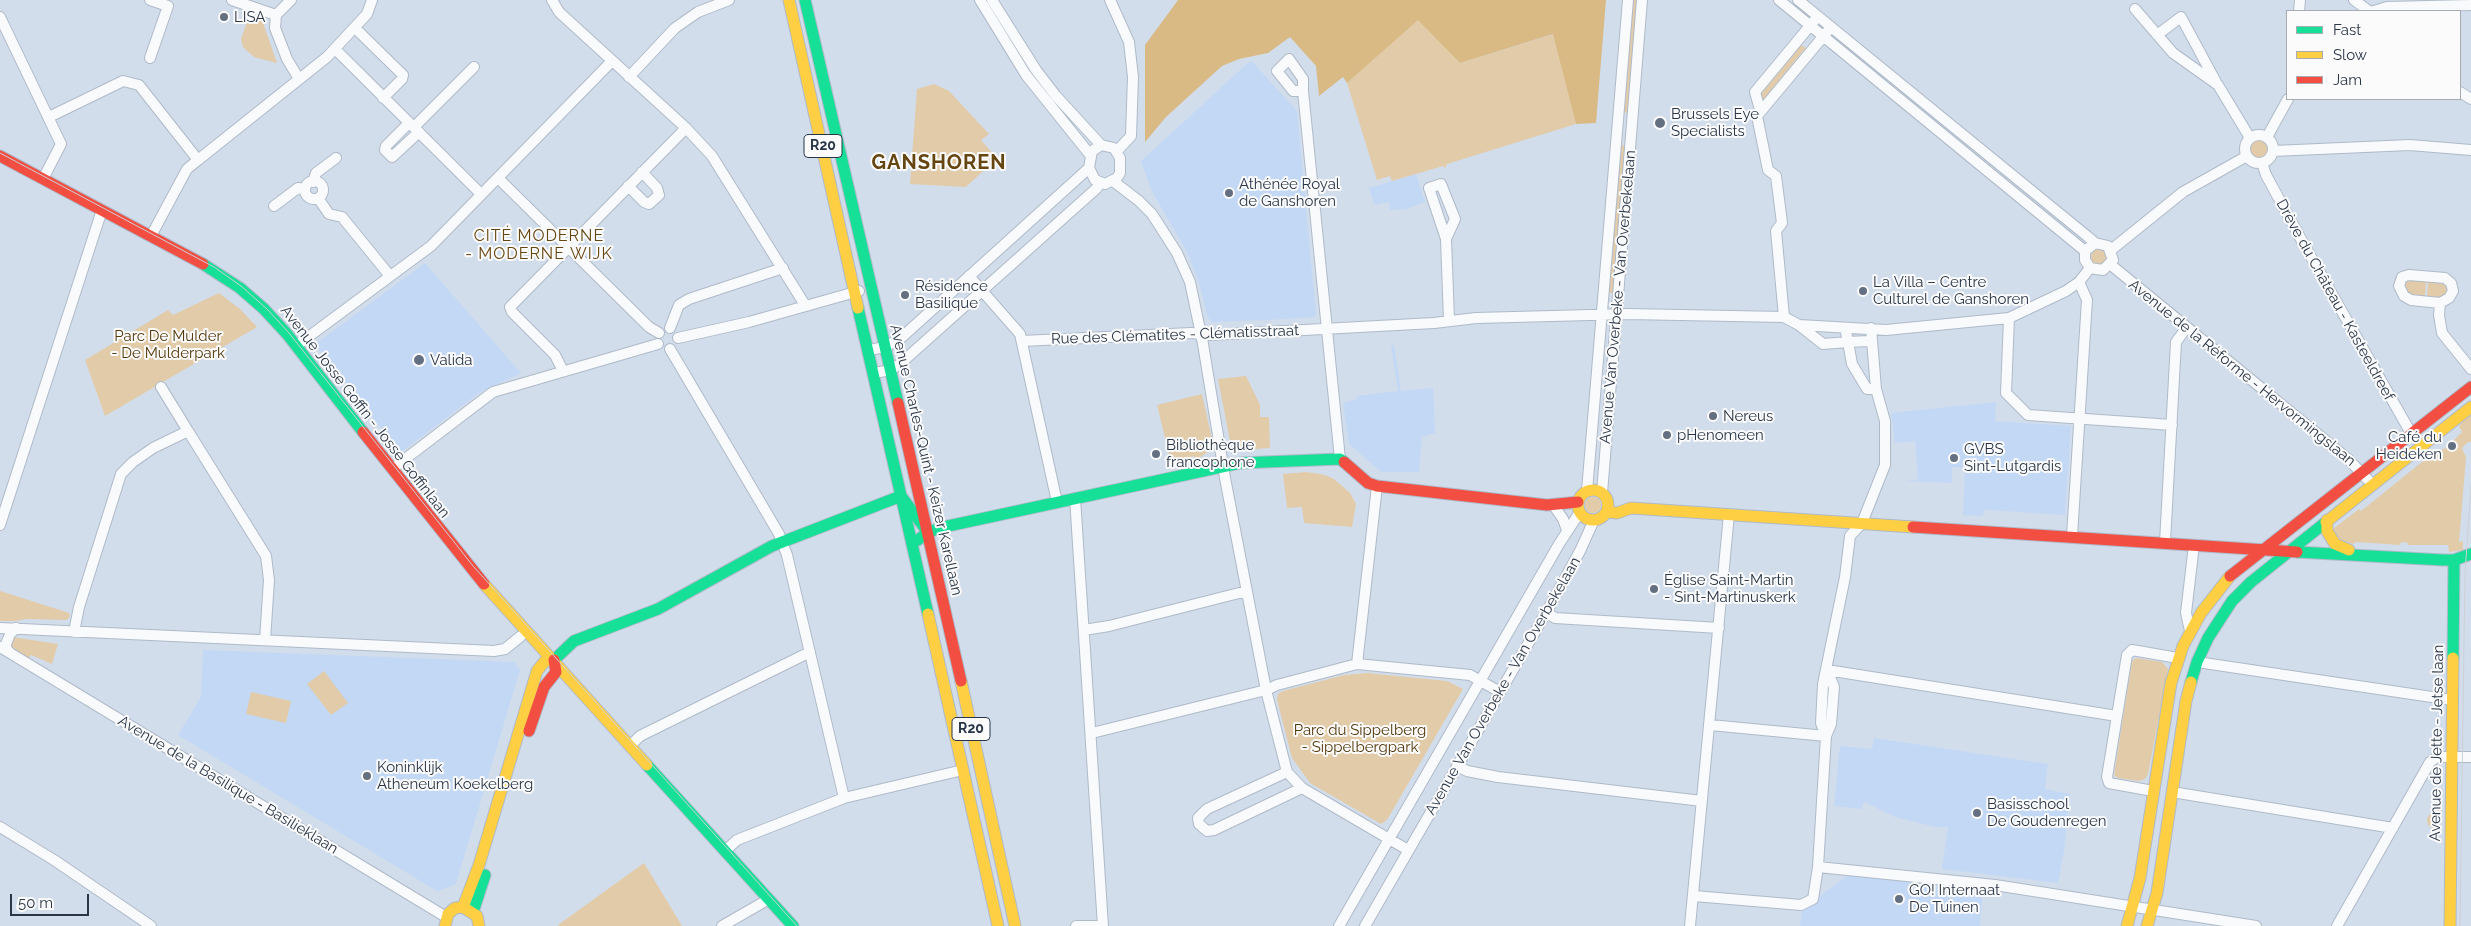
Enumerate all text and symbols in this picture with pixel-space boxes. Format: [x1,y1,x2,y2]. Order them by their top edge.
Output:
place label: LISA [234,8,266,26]
legend [2286,10,2461,100]
marker: LISA [218,11,230,23]
text: Fast [2333,21,2361,39]
text: Slow [2333,46,2367,64]
text: Jam [2333,71,2362,89]
place label: Brussels Eye Specialists [1671,105,1759,140]
marker: Brussels Eye Specialists [1653,116,1667,130]
road number: R20 [804,134,842,158]
street label: Avenue Van Overbeke - Van Overbekelaan [1596,149,1640,445]
district label: GANSHOREN [870,151,1008,175]
place label: Athénée Royal de Ganshoren [1239,175,1340,210]
marker: Athénée Royal de Ganshoren [1223,187,1235,199]
street label: Drève du Château - Kasteeldreef [2272,196,2398,404]
district label: CITÉ MODERNE - MODERNE WIJK [464,226,614,264]
place label: La Villa – Centre Culturel de Ganshoren [1873,273,2029,308]
street label: Avenue de la Réforme - Hervormingslaan [2125,276,2359,470]
place label: Résidence Basilique [915,277,988,312]
marker: La Villa – Centre Culturel de Ganshoren [1857,285,1869,297]
marker: Résidence Basilique [899,289,911,301]
street label: Avenue Josse Goffin - Josse Goffinlaan [277,302,453,522]
street label: Rue des Clématites - Clématisstraat [1051,322,1299,348]
street label: Avenue Charles-Quint - Keizer Karellaan [886,323,966,597]
park label: Parc De Mulder - De Mulderpark [111,327,225,362]
place label: Valida [430,351,472,369]
marker: Valida [412,353,426,367]
place label: Nereus [1723,407,1773,425]
marker: Nereus [1707,410,1719,422]
place label: pHenomeen [1677,426,1764,444]
place label: Café du Heideken [2376,428,2442,463]
marker: pHenomeen [1661,429,1673,441]
place label: Bibliothèque francophone [1166,436,1255,471]
place label: GVBS Sint-Lutgardis [1964,440,2061,475]
marker: Café du Heideken [2446,440,2458,452]
marker: Bibliothèque francophone [1150,448,1162,460]
marker: GVBS Sint-Lutgardis [1948,452,1960,464]
street label: Avenue Van Overbeke - Van Overbekelaan [1421,554,1585,818]
place label: Église Saint-Martin - Sint-Martinuskerk [1664,571,1796,606]
marker: Église Saint-Martin - Sint-Martinuskerk [1648,583,1660,595]
street label: Avenue de Jette - Jetse laan [2426,644,2448,842]
street label: Avenue de la Basilique - Basilieklaan [115,712,341,858]
road number: R20 [952,718,990,741]
park label: Parc du Sippelberg - Sippelbergpark [1294,721,1426,756]
place label: Koninklijk Atheneum Koekelberg [377,758,533,793]
marker: Koninklijk Atheneum Koekelberg [361,770,373,782]
place label: Basisschool De Goudenregen [1987,795,2106,830]
marker: Basisschool De Goudenregen [1971,807,1983,819]
place label: GO! Internaat De Tuinen [1909,881,2000,916]
scale bar [12,884,91,916]
marker: GO! Internaat De Tuinen [1893,893,1905,905]
text: 50 m [18,894,53,912]

